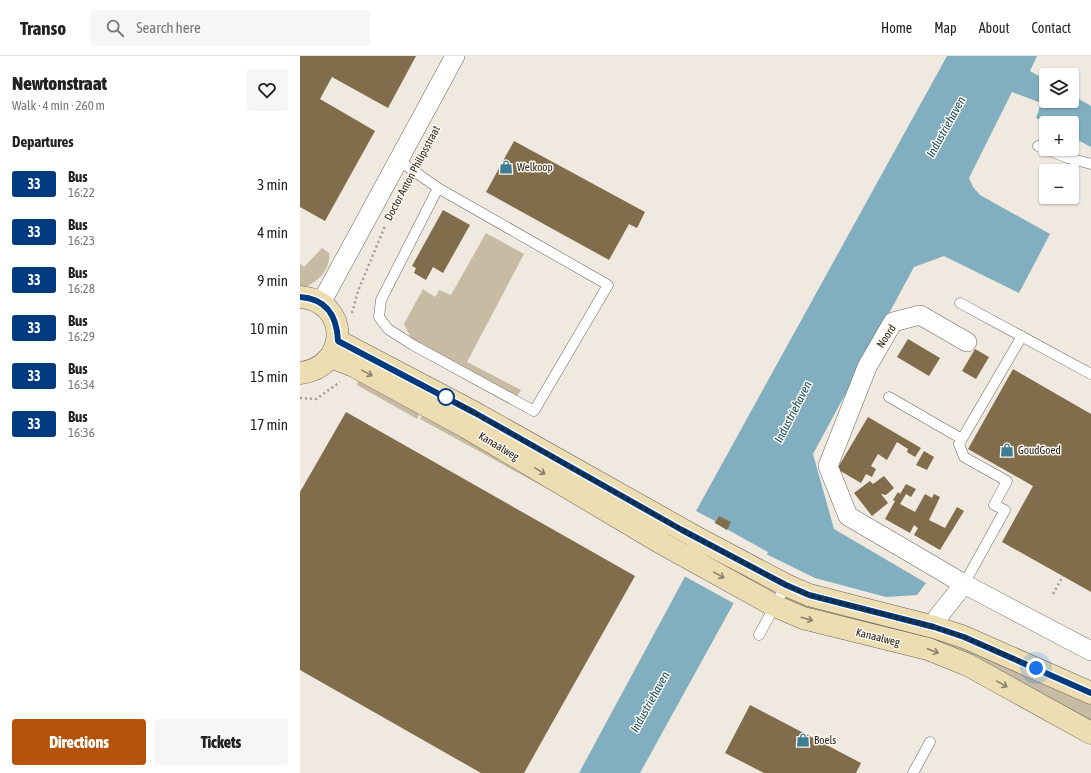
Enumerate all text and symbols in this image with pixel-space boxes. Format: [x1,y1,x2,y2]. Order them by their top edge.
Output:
search box [90,10,370,46]
text: Transo [20,17,66,39]
icon: search [104,17,126,39]
text: Search here [136,19,201,36]
text: Home [881,20,912,36]
text: Map [934,20,957,36]
text: About [979,20,1010,36]
text: Contact [1032,20,1071,36]
map controls [1039,68,1079,204]
button: layers [1039,68,1079,108]
button: heart [246,69,288,111]
text: Newtonstraat [12,72,107,94]
water label: Industriehaven [924,94,969,160]
text: Walk · 4 min · 260 m [12,98,105,113]
button: + [1039,116,1079,156]
street label: Doctor Anton Philipsstraat [382,124,442,222]
text: Departures [12,133,74,150]
shop icon: Welkoop [498,159,514,175]
place label: Welkoop [517,161,553,173]
button: − [1039,164,1079,204]
text: Bus [68,168,88,185]
text: 33 [27,176,41,192]
text: 3 min [257,176,288,193]
text: 16:22 [68,185,95,200]
text: Bus [68,216,88,233]
text: 33 [27,224,41,240]
text: 4 min [257,224,288,241]
text: 16:23 [68,233,95,248]
text: Bus [68,264,88,281]
text: 33 [27,272,41,288]
text: 9 min [257,272,288,289]
text: 16:28 [68,281,95,296]
text: Bus [68,312,88,329]
text: 33 [27,320,41,336]
text: 10 min [250,320,288,337]
street label: Noord [874,322,898,350]
text: 16:29 [68,329,95,344]
text: Bus [68,360,88,377]
text: 33 [27,368,41,384]
text: 15 min [250,368,288,385]
one-way arrow [360,369,372,377]
text: 16:34 [68,377,95,392]
water label: Industriehaven [771,379,815,445]
unlabelled marker [437,388,455,406]
text: Bus [68,408,88,425]
text: 33 [27,416,41,432]
text: 17 min [250,416,288,433]
text: 16:36 [68,425,95,440]
street label: Kanaalweg [477,429,522,463]
shop icon: GoudGoed [999,442,1015,458]
place label: GoudGoed [1018,444,1061,456]
one-way arrow [534,468,546,476]
one-way arrow [713,572,725,579]
one-way arrow [800,616,813,623]
street label: Kanaalweg [855,626,901,648]
one-way arrow [926,648,938,656]
your location [1026,658,1046,678]
water label: Industriehaven [628,669,673,735]
one-way arrow [996,681,1008,689]
button: Directions [12,719,146,765]
button: Tickets [154,719,288,765]
shop icon: Boels [795,732,811,748]
place label: Boels [814,734,836,746]

